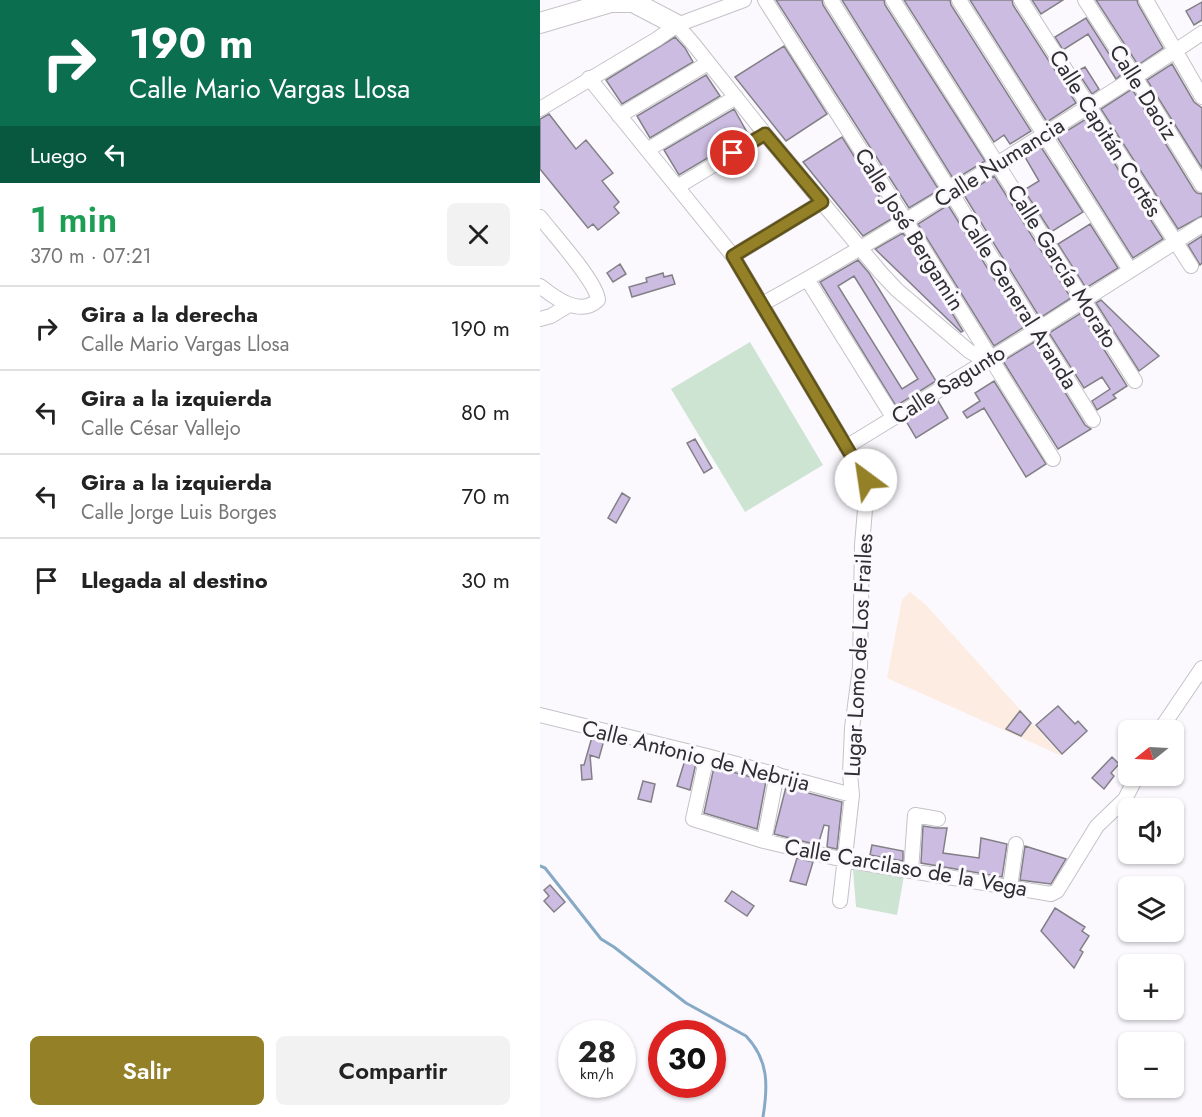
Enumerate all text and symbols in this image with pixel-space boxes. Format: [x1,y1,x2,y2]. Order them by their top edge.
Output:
text: 190 m [129,13,253,74]
icon: right [30,24,108,102]
street label: Calle Daoiz [1102,38,1186,146]
street label: Calle Capitán Cortés [1042,43,1170,223]
text: Calle Mario Vargas Llosa [129,69,410,108]
street label: Calle Numancia [928,109,1070,215]
pin [707,127,758,178]
icon: arrive [716,136,749,169]
icon: left [99,138,132,171]
text: Luego [30,139,87,171]
street label: Calle José Bergamin [847,142,973,316]
street label: Calle García Morato [1000,178,1126,354]
text: 1 min [30,193,117,245]
button: close [447,203,510,266]
street label: Calle General Aranda [952,207,1086,395]
text: 370 m · 07:21 [30,242,152,271]
text: Gira a la derecha [81,298,258,330]
icon: right [30,312,63,345]
text: 190 m [450,312,510,344]
text: Calle Mario Vargas Llosa [81,330,289,359]
street label: Calle Sagunto [885,336,1011,432]
text: Gira a la izquierda [81,382,272,414]
icon: left [30,396,63,429]
text: 80 m [461,396,510,428]
text: Calle César Vallejo [81,414,241,443]
position arrow [834,448,898,512]
text: Gira a la izquierda [81,466,272,498]
icon: left [30,480,63,513]
text: 70 m [461,480,510,512]
text: Calle Jorge Luis Borges [81,498,277,527]
street label: Lugar Lomo de Los Frailes [836,532,880,777]
icon: arrive [30,564,63,597]
text: Llegada al destino [81,564,268,596]
text: 30 m [461,564,510,596]
street label: Calle Antonio de Nebrija [579,711,813,799]
north arrow [1118,720,1184,786]
map controls [1118,720,1184,1098]
button: sound [1118,798,1184,864]
street label: Calle Carcilaso de la Vega [782,830,1030,904]
button: layers [1118,876,1184,942]
button: + [1118,954,1184,1020]
speed limit sign: 30 [648,1020,726,1098]
text: 28 [578,1030,616,1073]
button: − [1118,1032,1184,1098]
button: Salir [30,1036,264,1105]
button: Compartir [276,1036,510,1105]
text: km/h [580,1063,614,1085]

